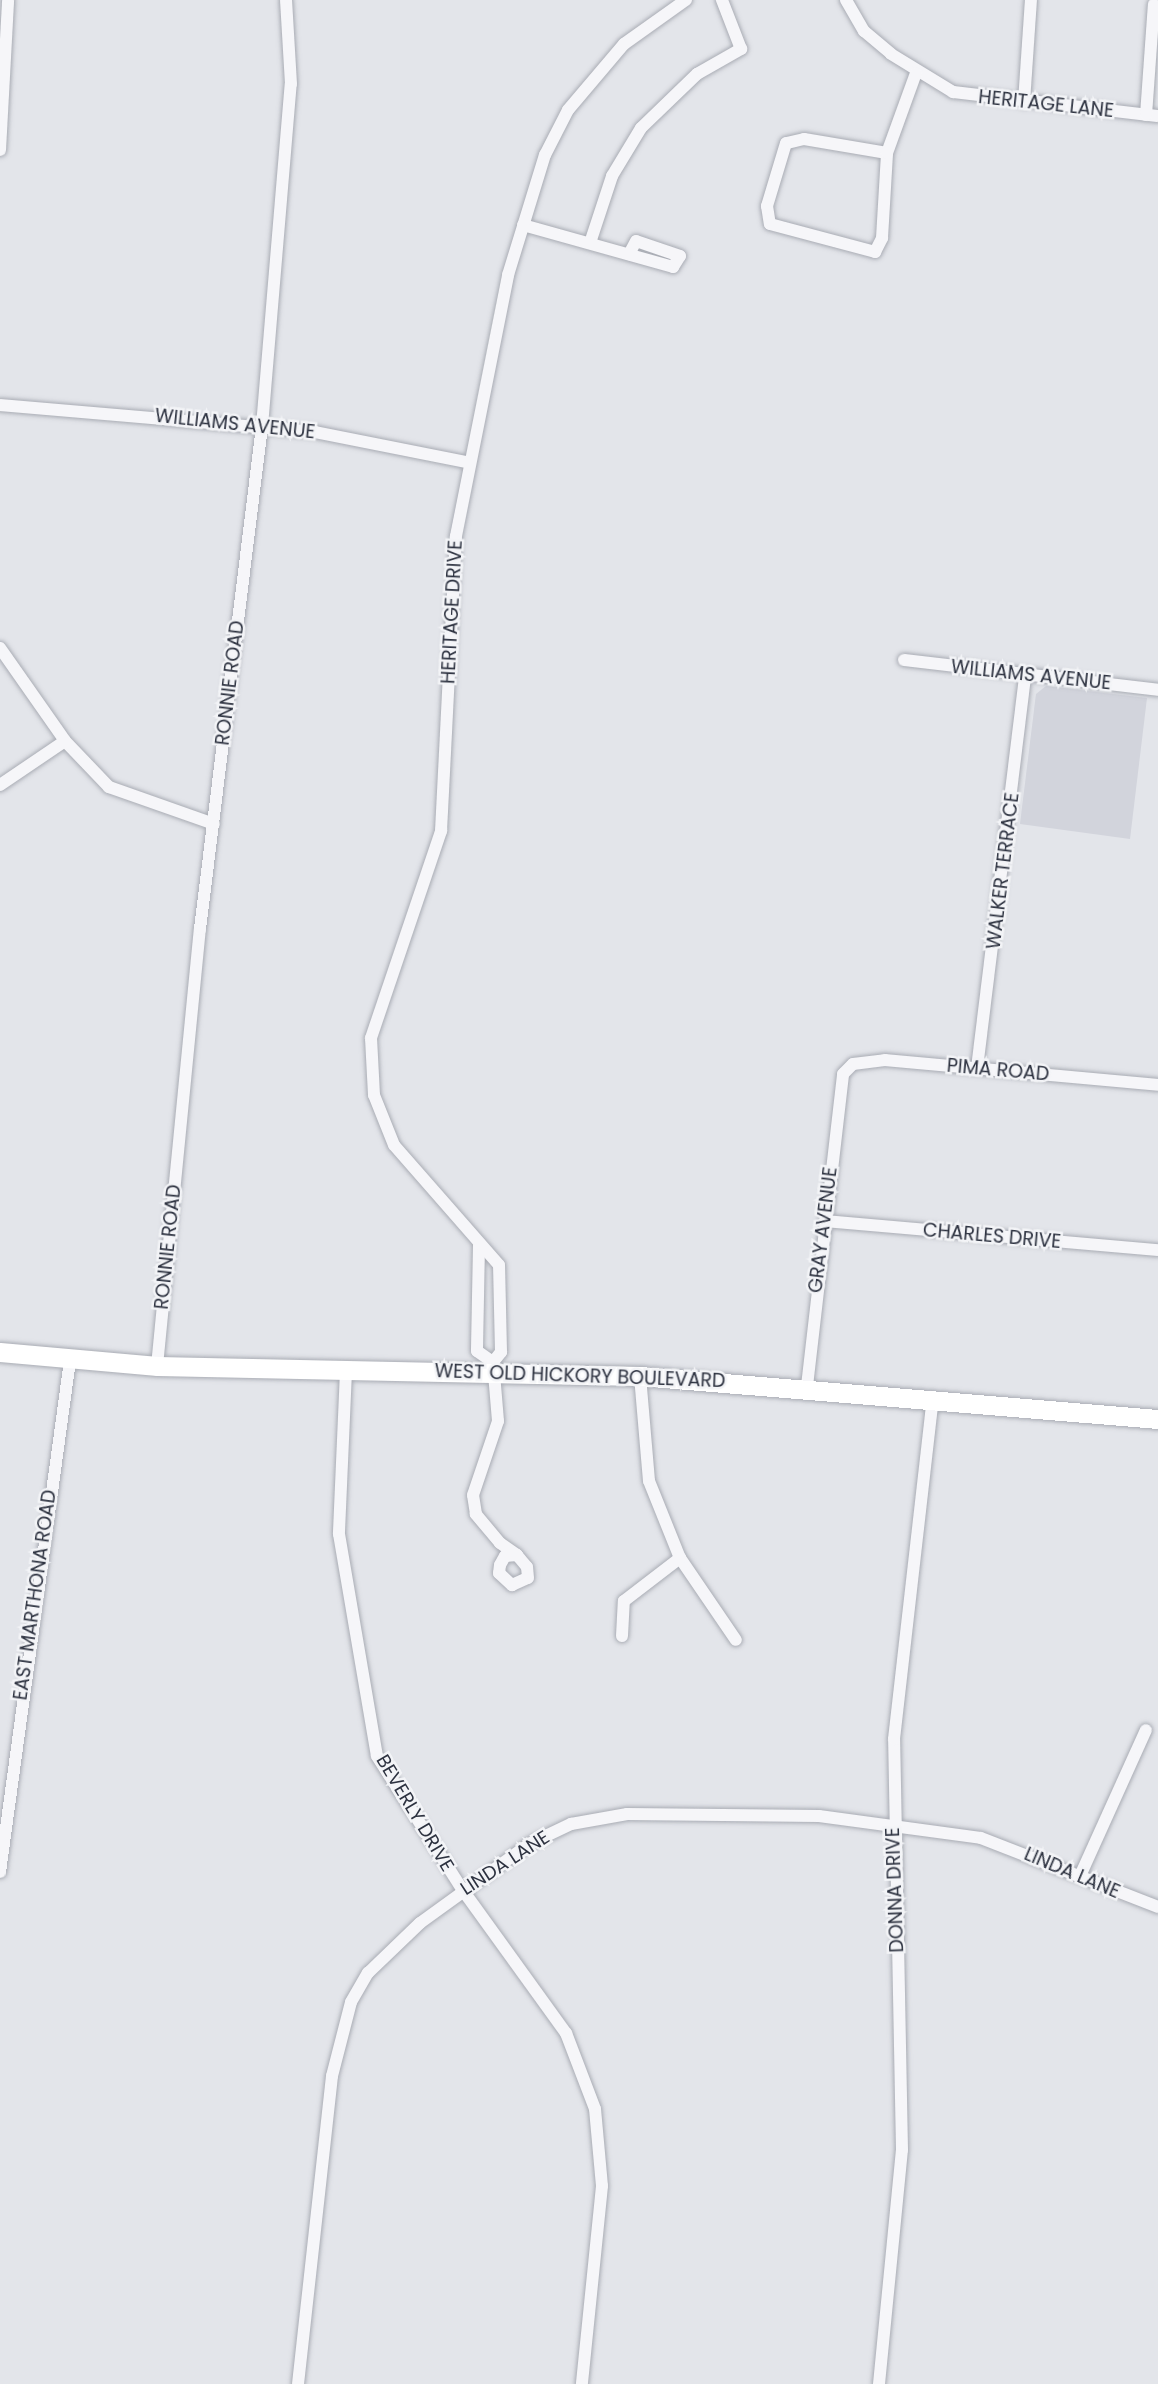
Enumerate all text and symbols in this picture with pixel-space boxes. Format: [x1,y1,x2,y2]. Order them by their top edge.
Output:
street label: HERITAGE LANE [977,86,1115,122]
street label: WILLIAMS AVENUE [154,404,316,444]
street label: HERITAGE DRIVE [437,539,467,685]
street label: RONNIE ROAD [211,619,249,747]
street label: WILLIAMS AVENUE [950,655,1112,695]
street label: WALKER TERRACE [982,791,1024,951]
street label: PIMA ROAD [946,1054,1050,1086]
street label: GRAY AVENUE [804,1166,842,1294]
street label: RONNIE ROAD [150,1183,186,1311]
street label: CHARLES DRIVE [922,1219,1062,1253]
street label: WEST OLD HICKORY BOULEVARD [434,1360,726,1392]
street label: EAST MARTHONA ROAD [9,1488,61,1702]
street label: BEVERLY DRIVE [371,1750,459,1876]
street label: LINDA LANE [456,1826,554,1900]
street label: DONNA DRIVE [881,1827,909,1953]
street label: LINDA LANE [1021,1843,1123,1903]

